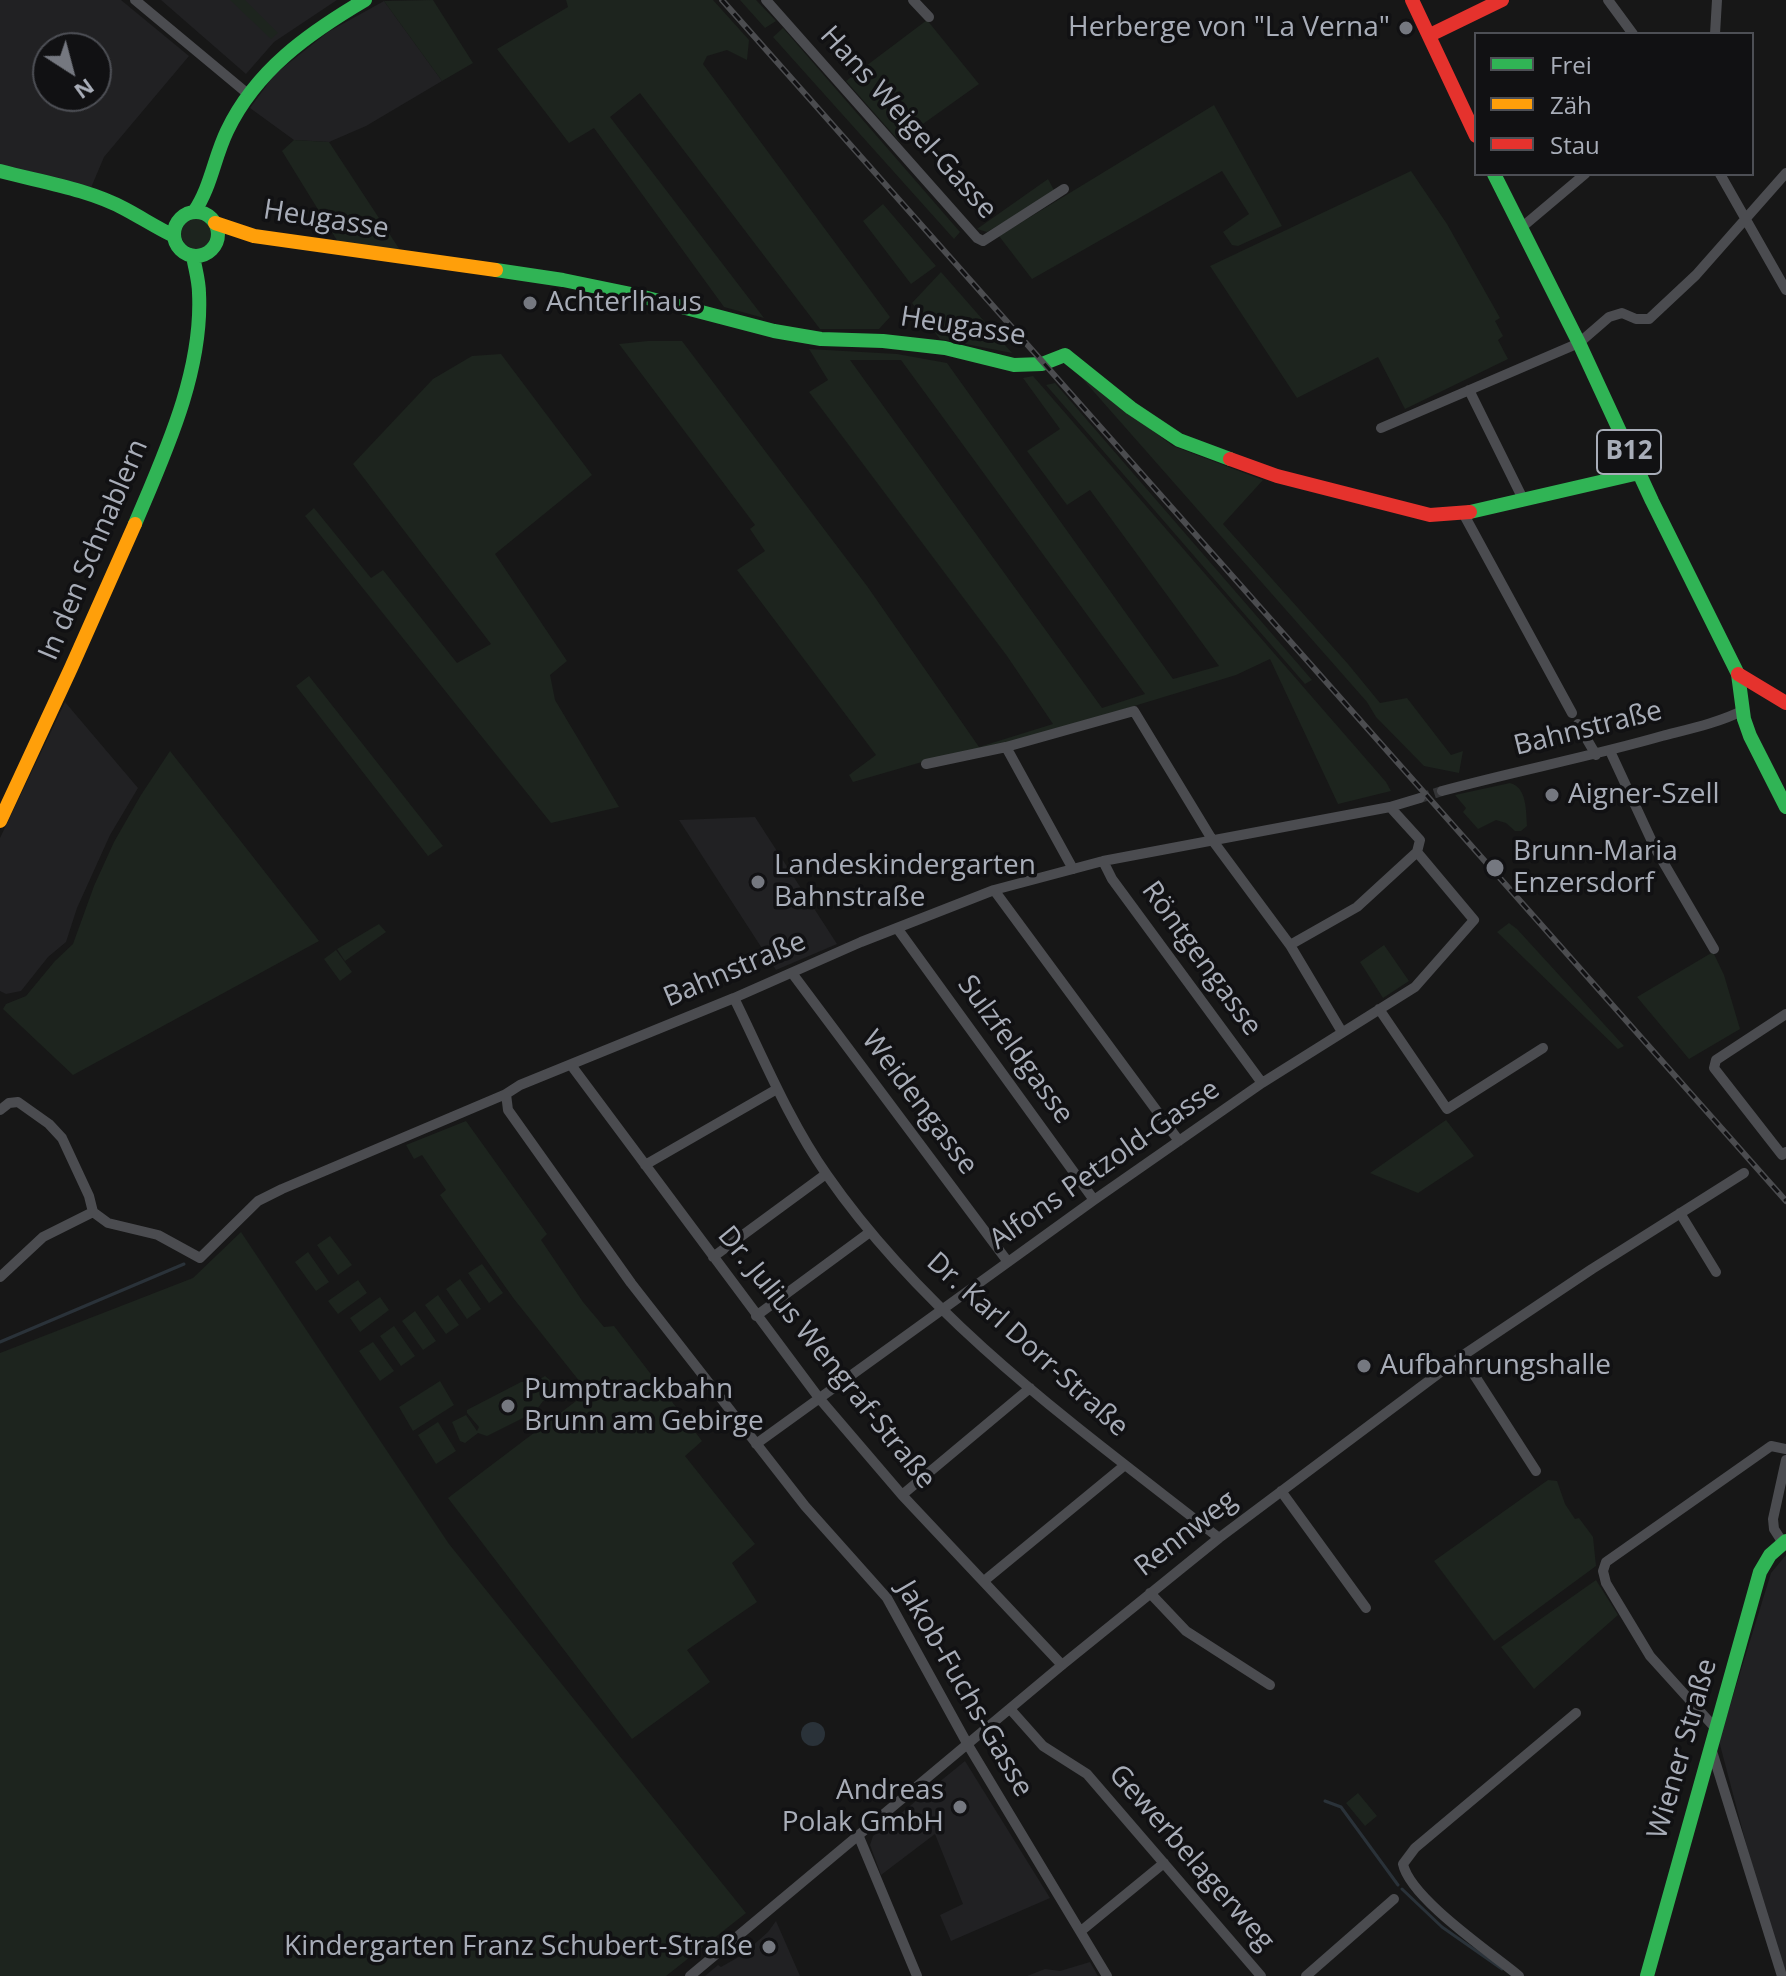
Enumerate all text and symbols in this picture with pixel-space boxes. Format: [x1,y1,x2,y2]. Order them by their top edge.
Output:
place label: Herberge von "La Verna" [1068,11,1390,45]
marker: Herberge von "La Verna" [1397,19,1415,37]
street label: Hans Weigel-Gasse [813,20,1003,226]
north arrow [32,32,112,112]
legend [1474,32,1754,176]
text: Frei [1550,48,1592,81]
text: N [69,72,101,107]
text: Zäh [1550,88,1592,121]
text: Stau [1550,128,1600,161]
street label: Heugasse [261,193,391,247]
place label: Achterlhaus [546,286,702,320]
marker: Achterlhaus [521,294,539,312]
street label: Heugasse [898,300,1028,354]
road number: B12 [1597,430,1661,474]
street label: In den Schnablern [32,434,156,666]
street label: Bahnstraße [1510,694,1666,764]
place label: Aigner-Szell [1568,778,1720,812]
marker: Aigner-Szell [1543,786,1561,804]
place label: Brunn-Maria Enzersdorf [1513,835,1678,901]
place label: Landeskindergarten Bahnstraße [774,849,1036,915]
marker: Brunn-Maria Enzersdorf [1484,857,1506,879]
marker: Landeskindergarten Bahnstraße [749,873,767,891]
street label: Röntgengasse [1134,875,1268,1043]
street label: Bahnstraße [659,925,811,1015]
street label: Sulzfeldgasse [950,969,1080,1131]
street label: Weidengasse [854,1024,984,1182]
street label: Alfons Petzold-Gasse [984,1073,1226,1257]
street label: Dr. Julius Wengraf-Straße [710,1220,942,1496]
street label: Dr. Karl Dorr-Straße [919,1246,1135,1444]
place label: Aufbahrungshalle [1380,1349,1611,1383]
marker: Aufbahrungshalle [1355,1357,1373,1375]
place label: Pumptrackbahn Brunn am Gebirge [524,1373,764,1439]
marker: Pumptrackbahn Brunn am Gebirge [499,1397,517,1415]
street label: Rennweg [1128,1484,1244,1584]
street label: Jakob-Fuchs-Gasse [889,1575,1039,1803]
street label: Wiener Straße [1641,1655,1725,1843]
street label: Gewerbelagerweg [1101,1758,1281,1958]
place label: Andreas Polak GmbH [782,1774,944,1840]
marker: Andreas Polak GmbH [951,1798,969,1816]
place label: Kindergarten Franz Schubert-Straße [284,1930,753,1964]
marker: Kindergarten Franz Schubert-Straße [760,1938,778,1956]

